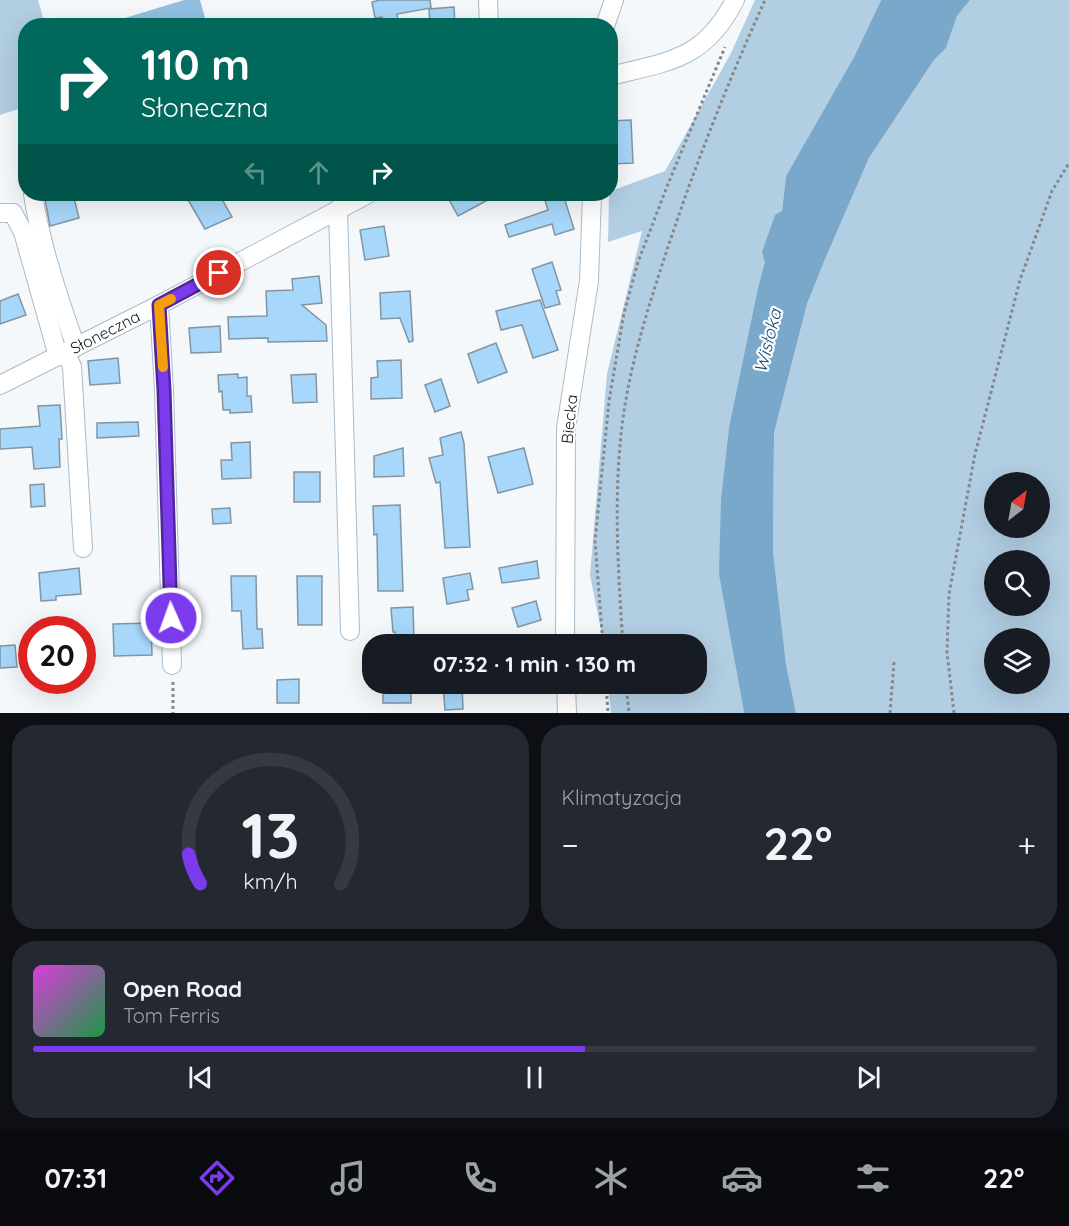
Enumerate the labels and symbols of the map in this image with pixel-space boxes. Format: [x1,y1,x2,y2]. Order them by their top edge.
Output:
pin [193,247,244,298]
water label: Wisłoka [748,305,787,375]
street label: Słoneczna [67,306,143,358]
street label: Biecka [556,393,582,445]
north arrow [984,472,1050,538]
position arrow [139,586,203,650]
speed limit sign: 20 [18,616,96,694]

